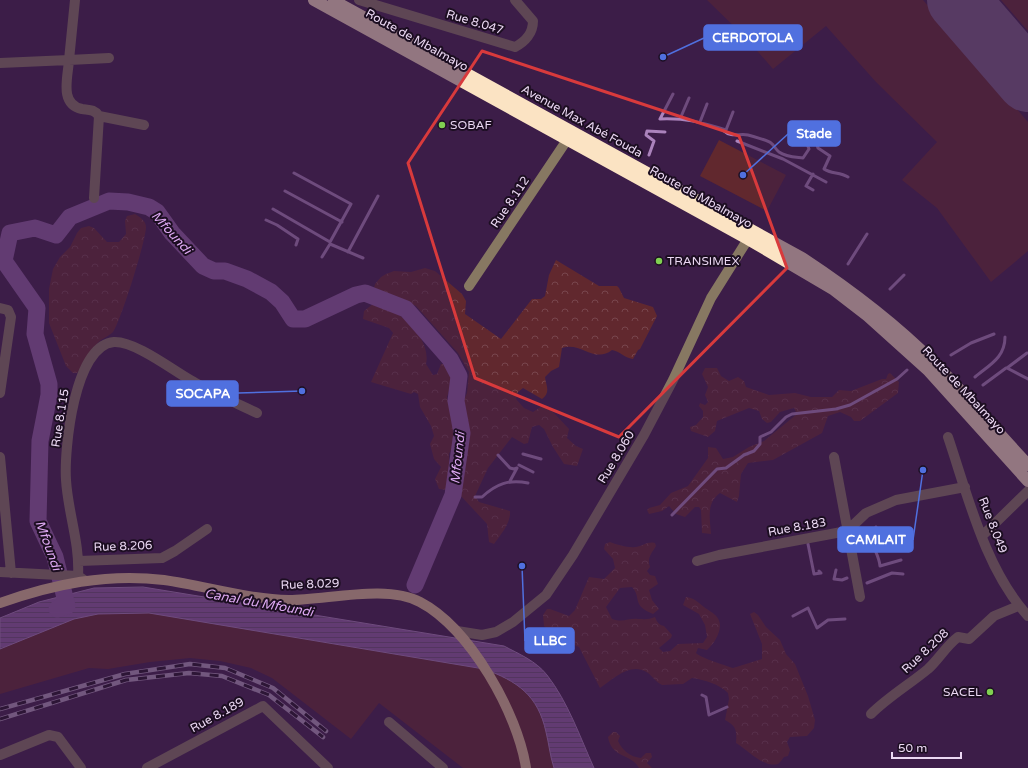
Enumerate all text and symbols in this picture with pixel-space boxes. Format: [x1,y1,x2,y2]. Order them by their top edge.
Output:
street label: Route de Mbalmayo [363,6,471,74]
street label: Rue 8.047 [445,7,505,37]
callout: CERDOTOLA [704,25,802,50]
text: CERDOTOLA [712,30,794,46]
street label: Avenue Max Abé Fouda [519,82,645,160]
place label: SOBAF [450,118,492,132]
marker: SOBAF [437,120,447,130]
callout: Stade [788,121,840,146]
text: Stade [796,126,832,142]
street label: Route de Mbalmayo [647,163,755,231]
street label: Rue 8.112 [488,174,532,230]
water label: Mfoundi [148,208,196,259]
place label: TRANSIMEX [667,254,740,268]
marker: TRANSIMEX [654,256,664,266]
street label: Route de Mbalmayo [920,343,1008,437]
callout: SOCAPA [167,381,238,406]
text: SOCAPA [175,386,231,402]
street label: Rue 8.115 [48,388,72,448]
street label: Rue 8.060 [595,428,637,486]
water label: Mfoundi [447,429,469,485]
street label: Rue 8.049 [976,495,1010,555]
street label: Rue 8.183 [767,515,827,539]
water label: Mfoundi [32,518,65,574]
callout: CAMLAIT [838,527,913,552]
text: CAMLAIT [846,532,907,548]
street label: Rue 8.206 [93,538,153,554]
street label: Rue 8.029 [280,576,340,592]
water label: Canal du Mfoundi [203,586,316,621]
street label: Rue 8.208 [899,626,951,676]
callout: LLBC [525,628,574,653]
text: LLBC [533,633,567,649]
place label: SACEL [943,685,982,699]
marker: SACEL [985,687,995,697]
street label: Rue 8.189 [188,695,246,735]
scale bar [892,734,961,760]
text: 50 m [898,741,927,755]

